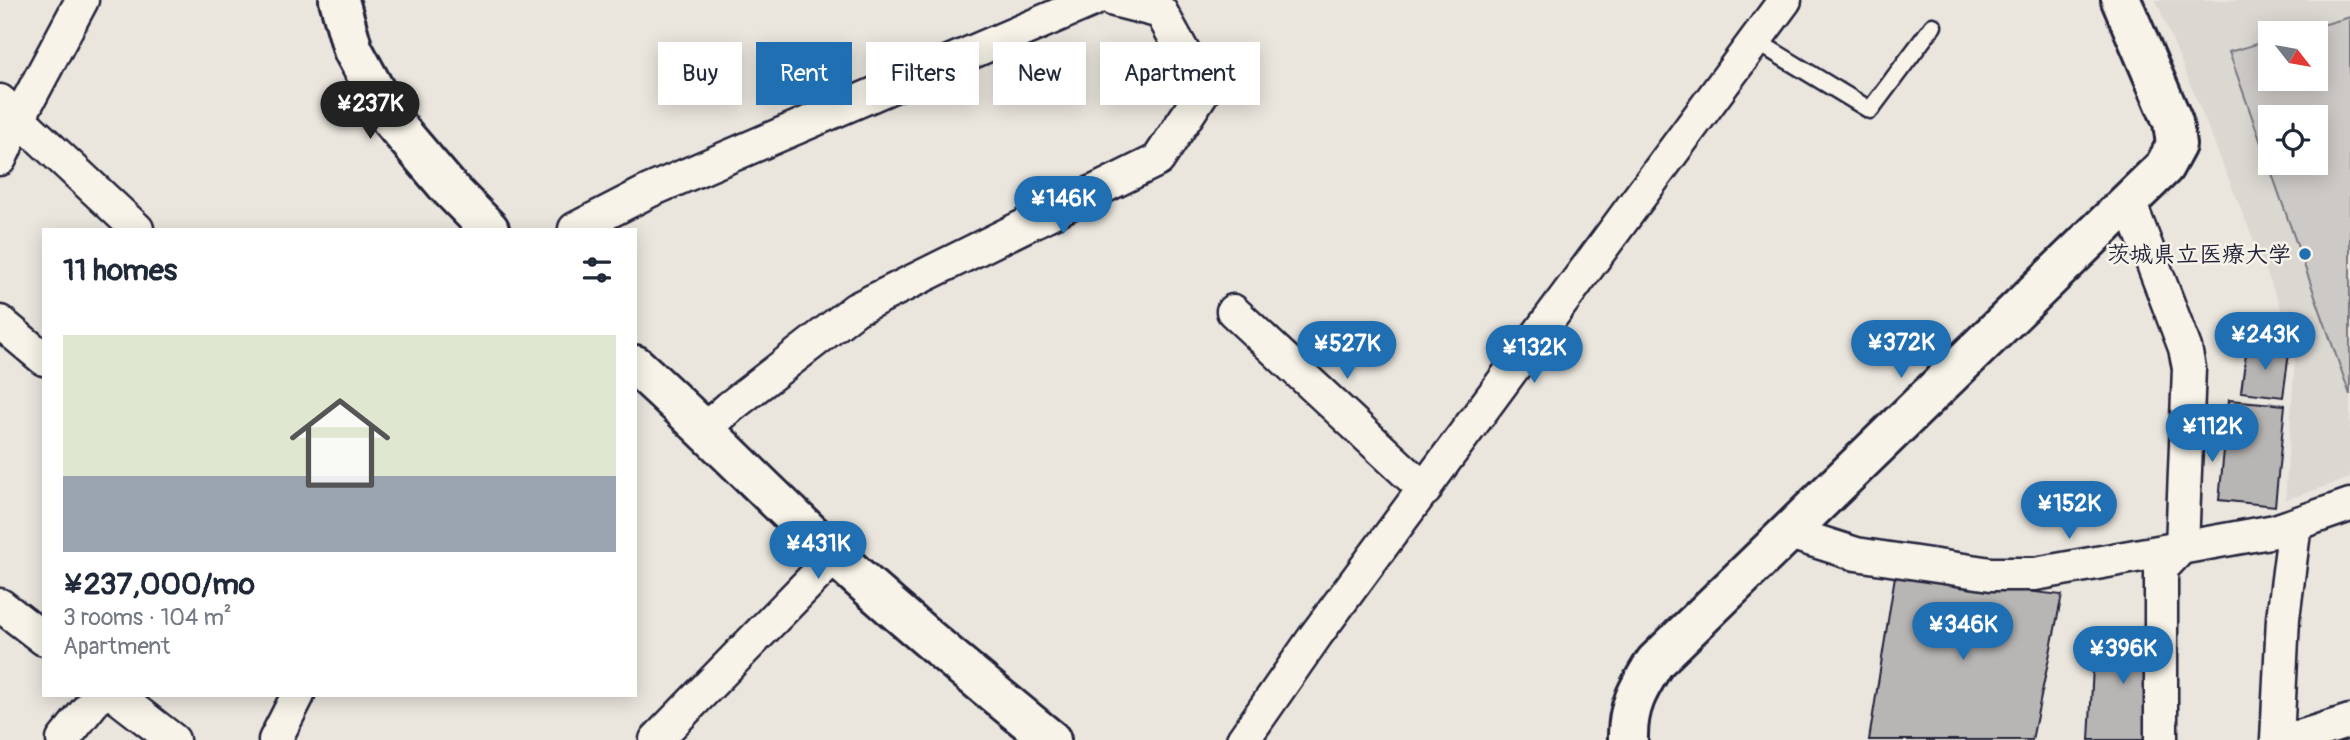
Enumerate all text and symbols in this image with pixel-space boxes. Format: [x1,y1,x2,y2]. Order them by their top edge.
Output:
north arrow [2258,21,2328,91]
map controls [2258,21,2328,175]
chip: Buy [658,42,742,105]
chip: Rent [756,42,852,105]
chip: Filters [866,42,979,105]
chip: New [993,42,1086,105]
chip: Apartment [1100,42,1260,105]
pin: ¥237K [321,82,419,141]
text: ¥237K [337,89,404,118]
button: locate [2258,105,2328,175]
pin: ¥146K [1014,176,1112,236]
text: ¥146K [1030,184,1096,213]
place label: 茨城県立医療大学 [2107,240,2291,269]
marker: 茨城県立医療大学 [2297,246,2313,262]
icon: filters [578,251,616,289]
text: 11 homes [63,252,177,289]
pin: ¥243K [2216,312,2314,372]
pin: ¥372K [1852,320,1950,380]
text: ¥243K [2231,320,2299,349]
pin: ¥527K [1298,322,1396,381]
pin: ¥132K [1485,326,1583,385]
text: ¥372K [1867,328,1935,357]
text: ¥527K [1313,329,1381,358]
text: ¥132K [1502,333,1566,362]
icon: home [277,380,403,506]
pin: ¥112K [2163,405,2261,464]
text: ¥112K [2182,412,2242,441]
pin: ¥152K [2020,482,2118,541]
text: ¥152K [2037,489,2101,518]
pin: ¥431K [769,522,867,581]
text: ¥431K [786,529,851,558]
text: ¥237,000/mo [63,566,255,603]
pin: ¥346K [1914,602,2012,662]
text: 3 rooms · 104 m² [63,603,232,632]
text: ¥346K [1928,610,1998,639]
pin: ¥396K [2074,626,2172,686]
text: Apartment [63,632,170,661]
text: ¥396K [2089,634,2157,663]

